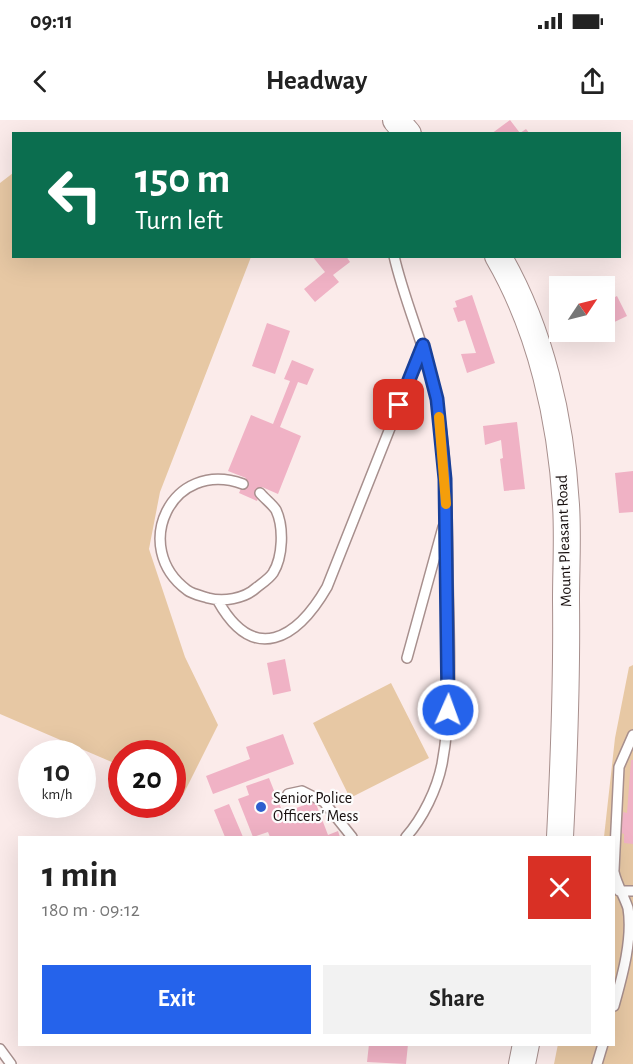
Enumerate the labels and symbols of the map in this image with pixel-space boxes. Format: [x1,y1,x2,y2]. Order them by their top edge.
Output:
north arrow [549,276,615,342]
pin [373,379,424,430]
street label: Mount Pleasant Road [554,475,574,607]
position arrow [416,678,480,742]
speed limit sign: 20 [108,740,186,818]
place label: Senior Police Officers' Mess [273,790,358,824]
marker: Senior Police Officers' Mess [254,800,268,814]

